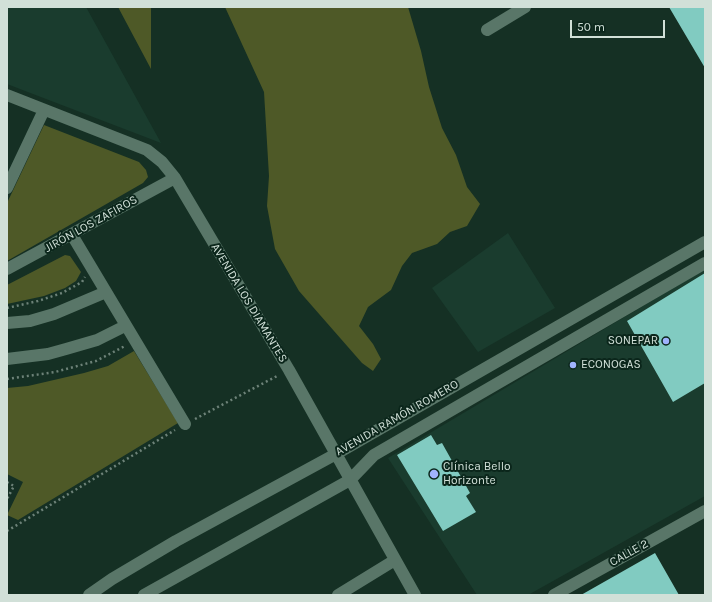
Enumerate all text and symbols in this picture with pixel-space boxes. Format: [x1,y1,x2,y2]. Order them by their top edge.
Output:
scale bar [572,12,667,38]
text: 50 m [577,20,605,34]
street label: JIRÓN LOS ZAFIROS [42,193,140,255]
street label: AVENIDA LOS DIAMANTES [208,241,290,365]
place label: SONEPAR [608,334,658,348]
marker: SONEPAR [661,336,671,346]
place label: ECONOGAS [581,358,641,372]
marker: ECONOGAS [568,360,578,370]
street label: AVENIDA RAMÓN ROMERO [333,377,461,459]
place label: Clínica Bello Horizonte [443,460,511,488]
marker: Clínica Bello Horizonte [428,468,440,480]
street label: CALLE 2 [607,537,651,569]

